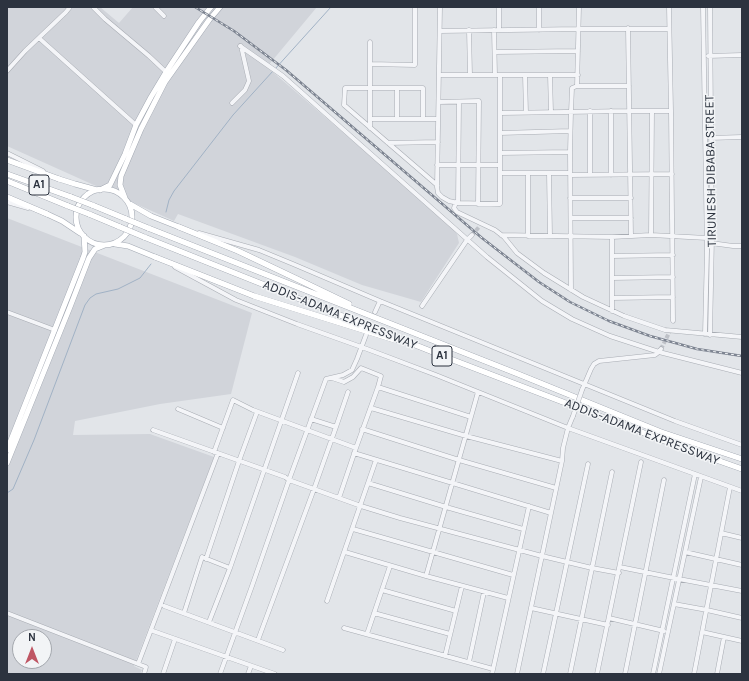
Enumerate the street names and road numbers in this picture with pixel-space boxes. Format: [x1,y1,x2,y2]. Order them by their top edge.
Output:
street label: TIRUNESH DIBABA STREET [702,95,720,247]
road number: A1 [29,175,49,195]
street label: ADDIS-ADAMA EXPRESSWAY [261,277,419,353]
road number: A1 [432,346,452,366]
street label: ADDIS-ADAMA EXPRESSWAY [562,395,722,469]

